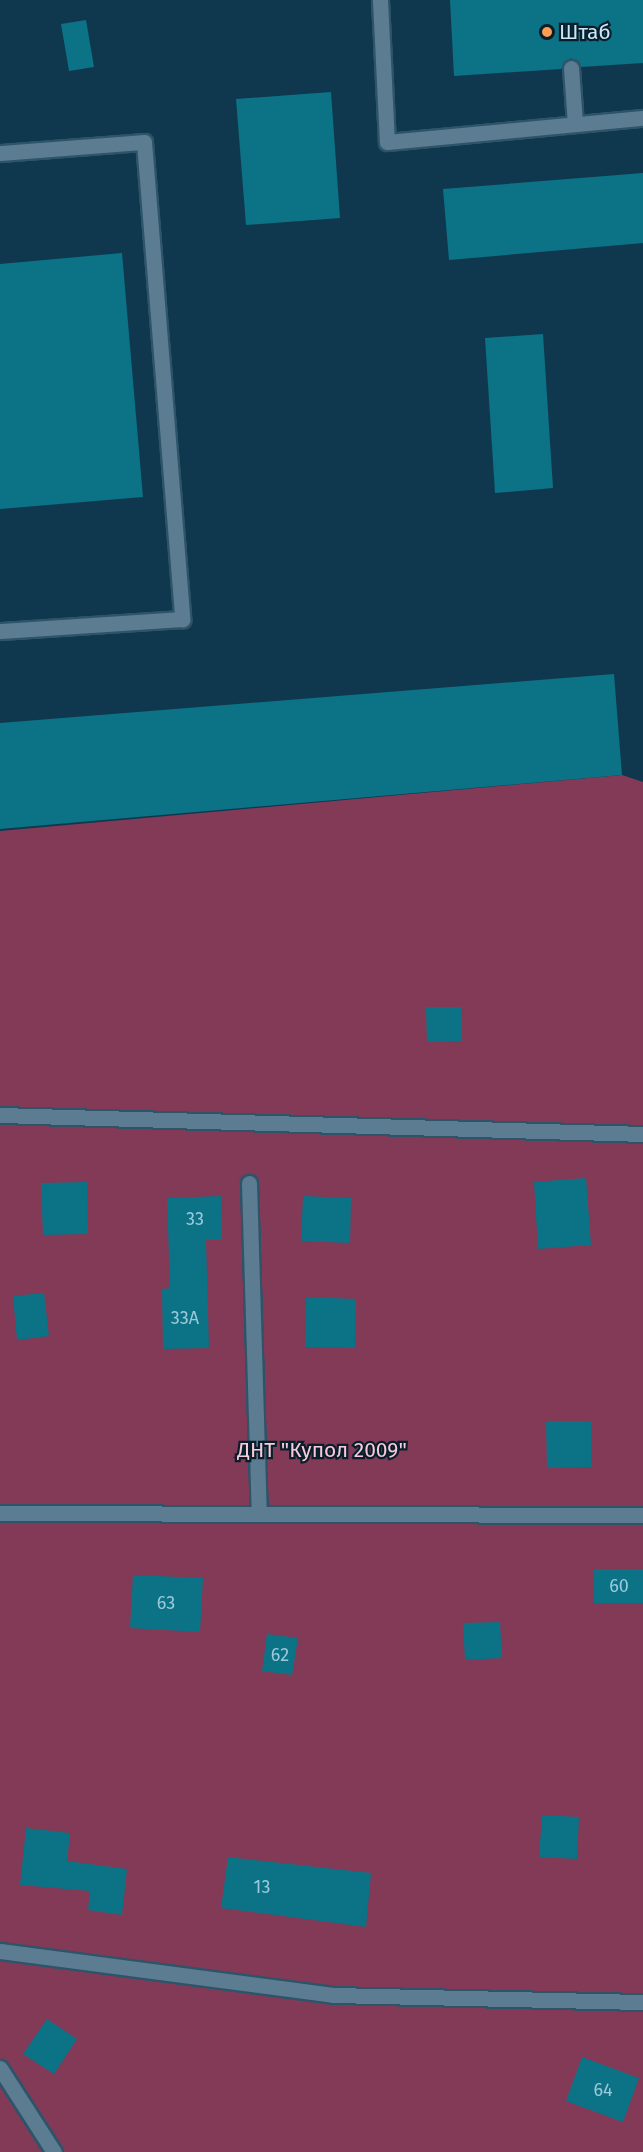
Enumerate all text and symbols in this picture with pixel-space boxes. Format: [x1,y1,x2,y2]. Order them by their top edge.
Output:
place label: Штаб [559,19,611,45]
marker: Штаб [540,25,554,39]
house number: 33 [186,1208,204,1230]
house number: 33А [171,1307,199,1329]
park label: ДНТ "Купол 2009" [237,1437,407,1463]
house number: 60 [609,1575,629,1597]
house number: 63 [157,1592,175,1614]
house number: 62 [271,1644,289,1666]
house number: 13 [254,1876,270,1898]
house number: 64 [593,2079,613,2101]

